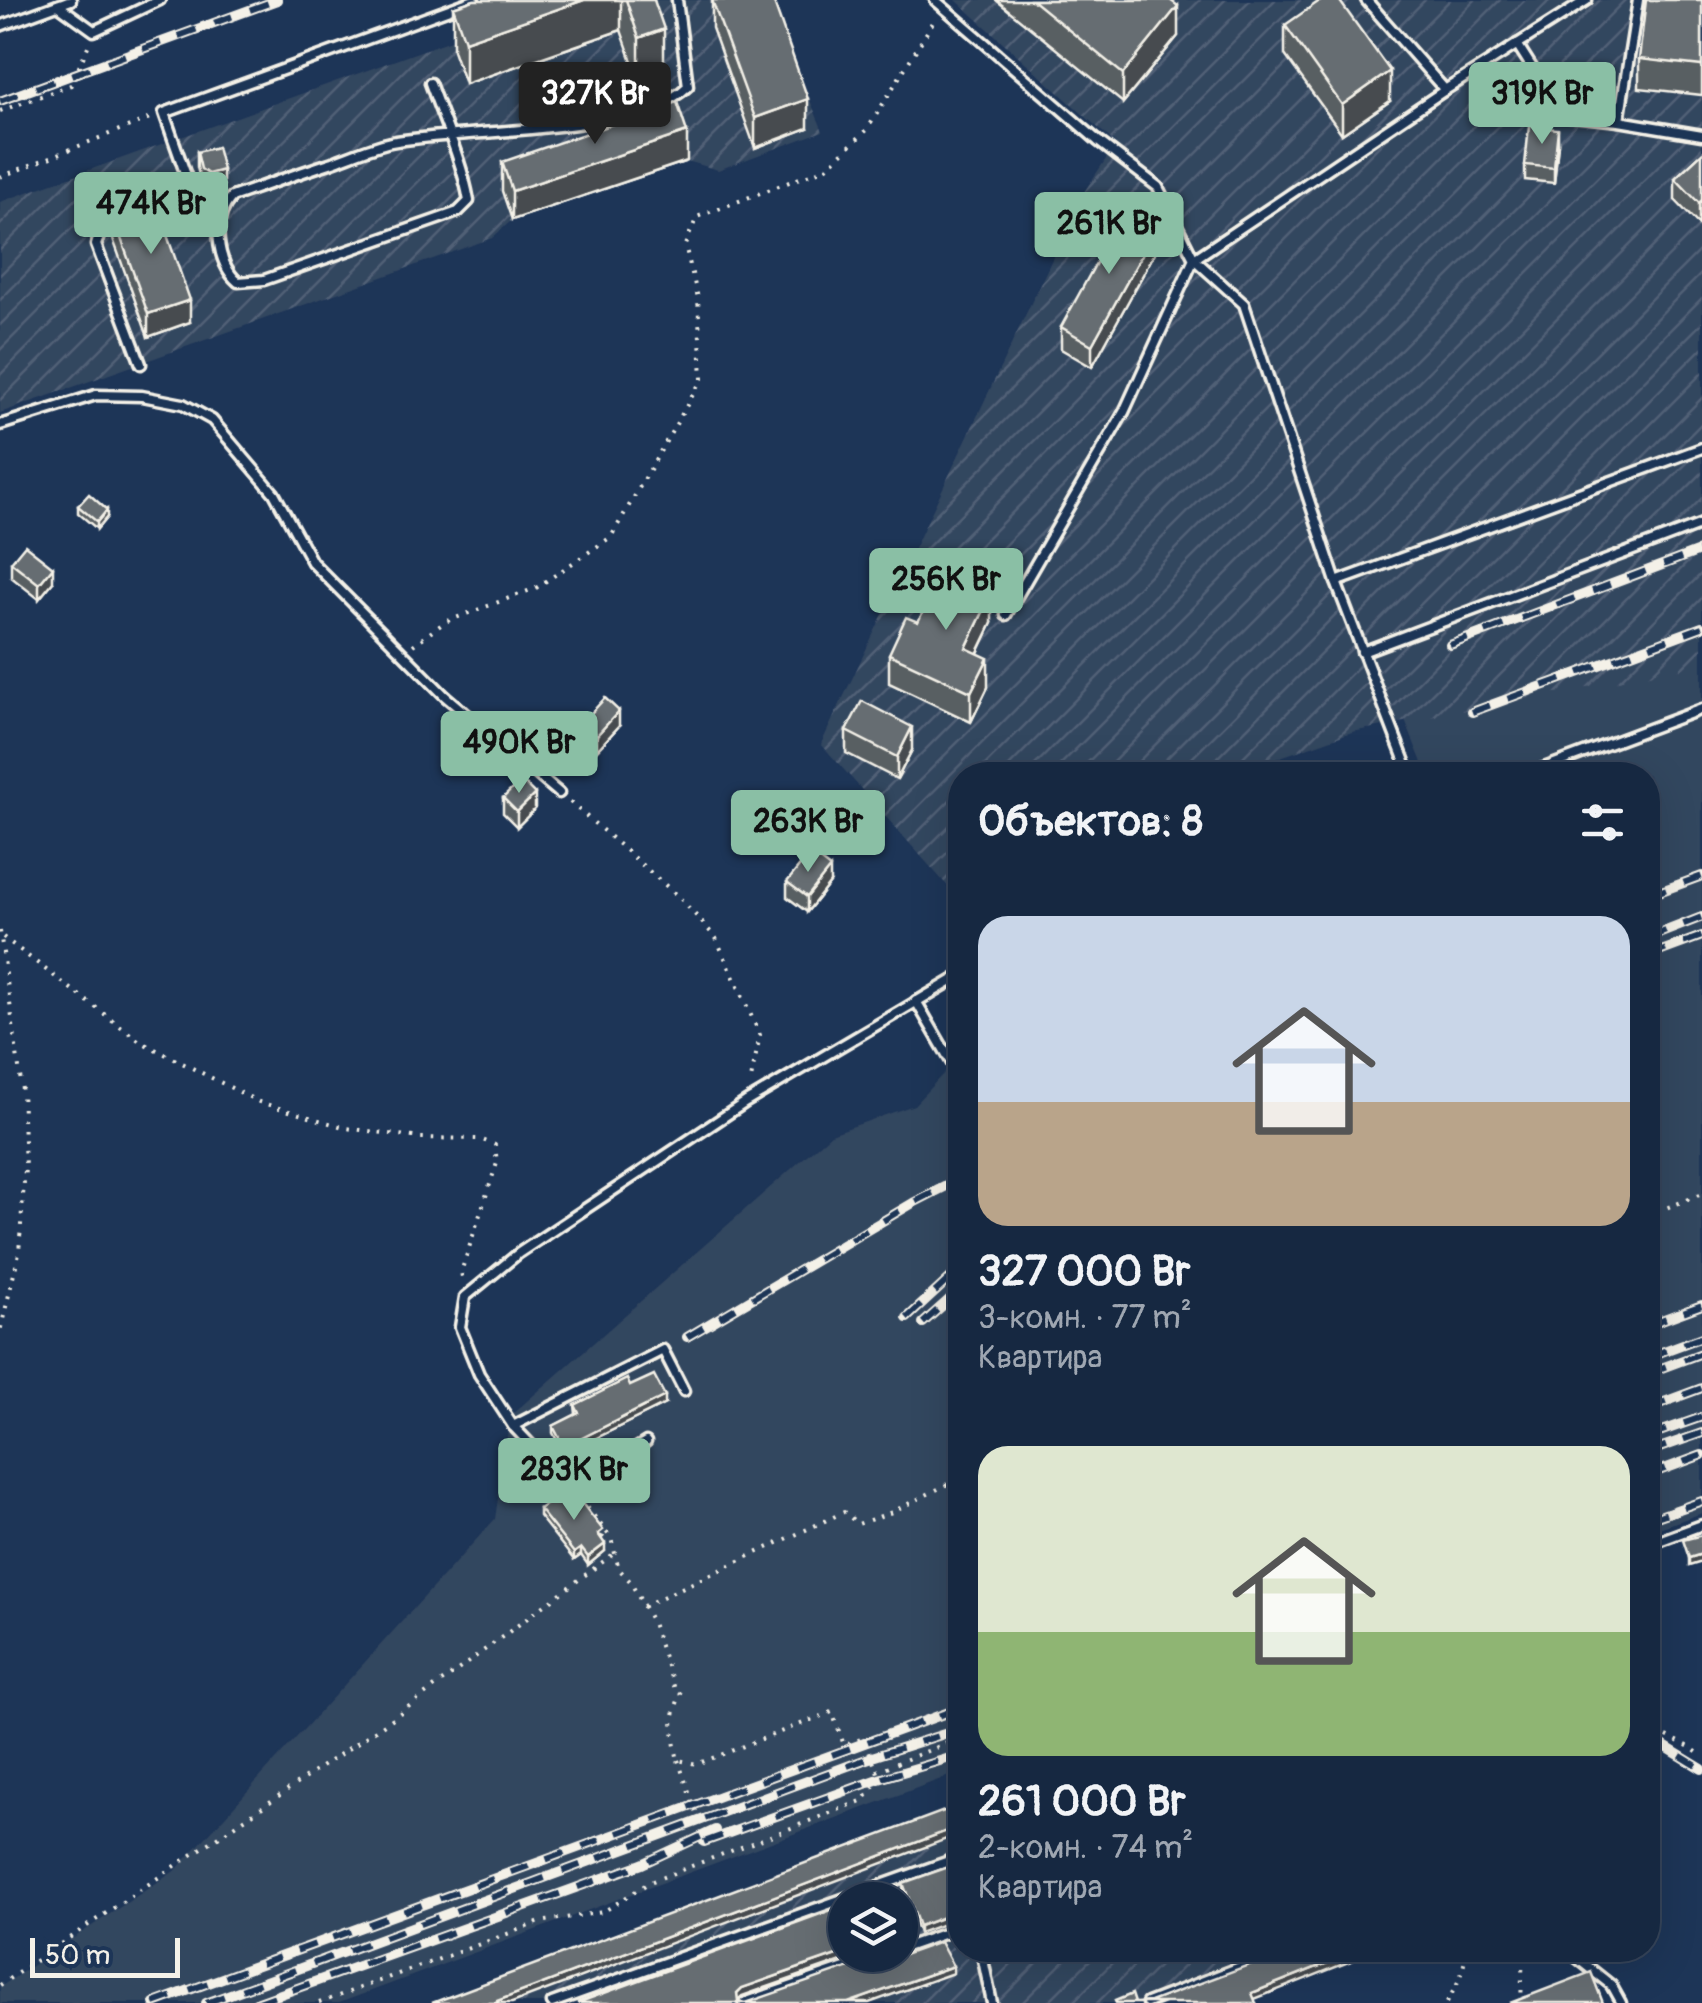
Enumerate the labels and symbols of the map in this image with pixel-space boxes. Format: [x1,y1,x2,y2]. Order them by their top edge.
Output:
pin: 327K Br [503,62,687,147]
pin: 319K Br [1450,62,1634,147]
pin: 474K Br [59,172,243,257]
pin: 261K Br [1017,192,1201,277]
pin: 256K Br [854,548,1038,633]
pin: 490K Br [427,711,611,796]
pin: 263K Br [716,790,900,875]
pin: 283K Br [482,1438,666,1523]
scale bar [30,1933,180,1978]

